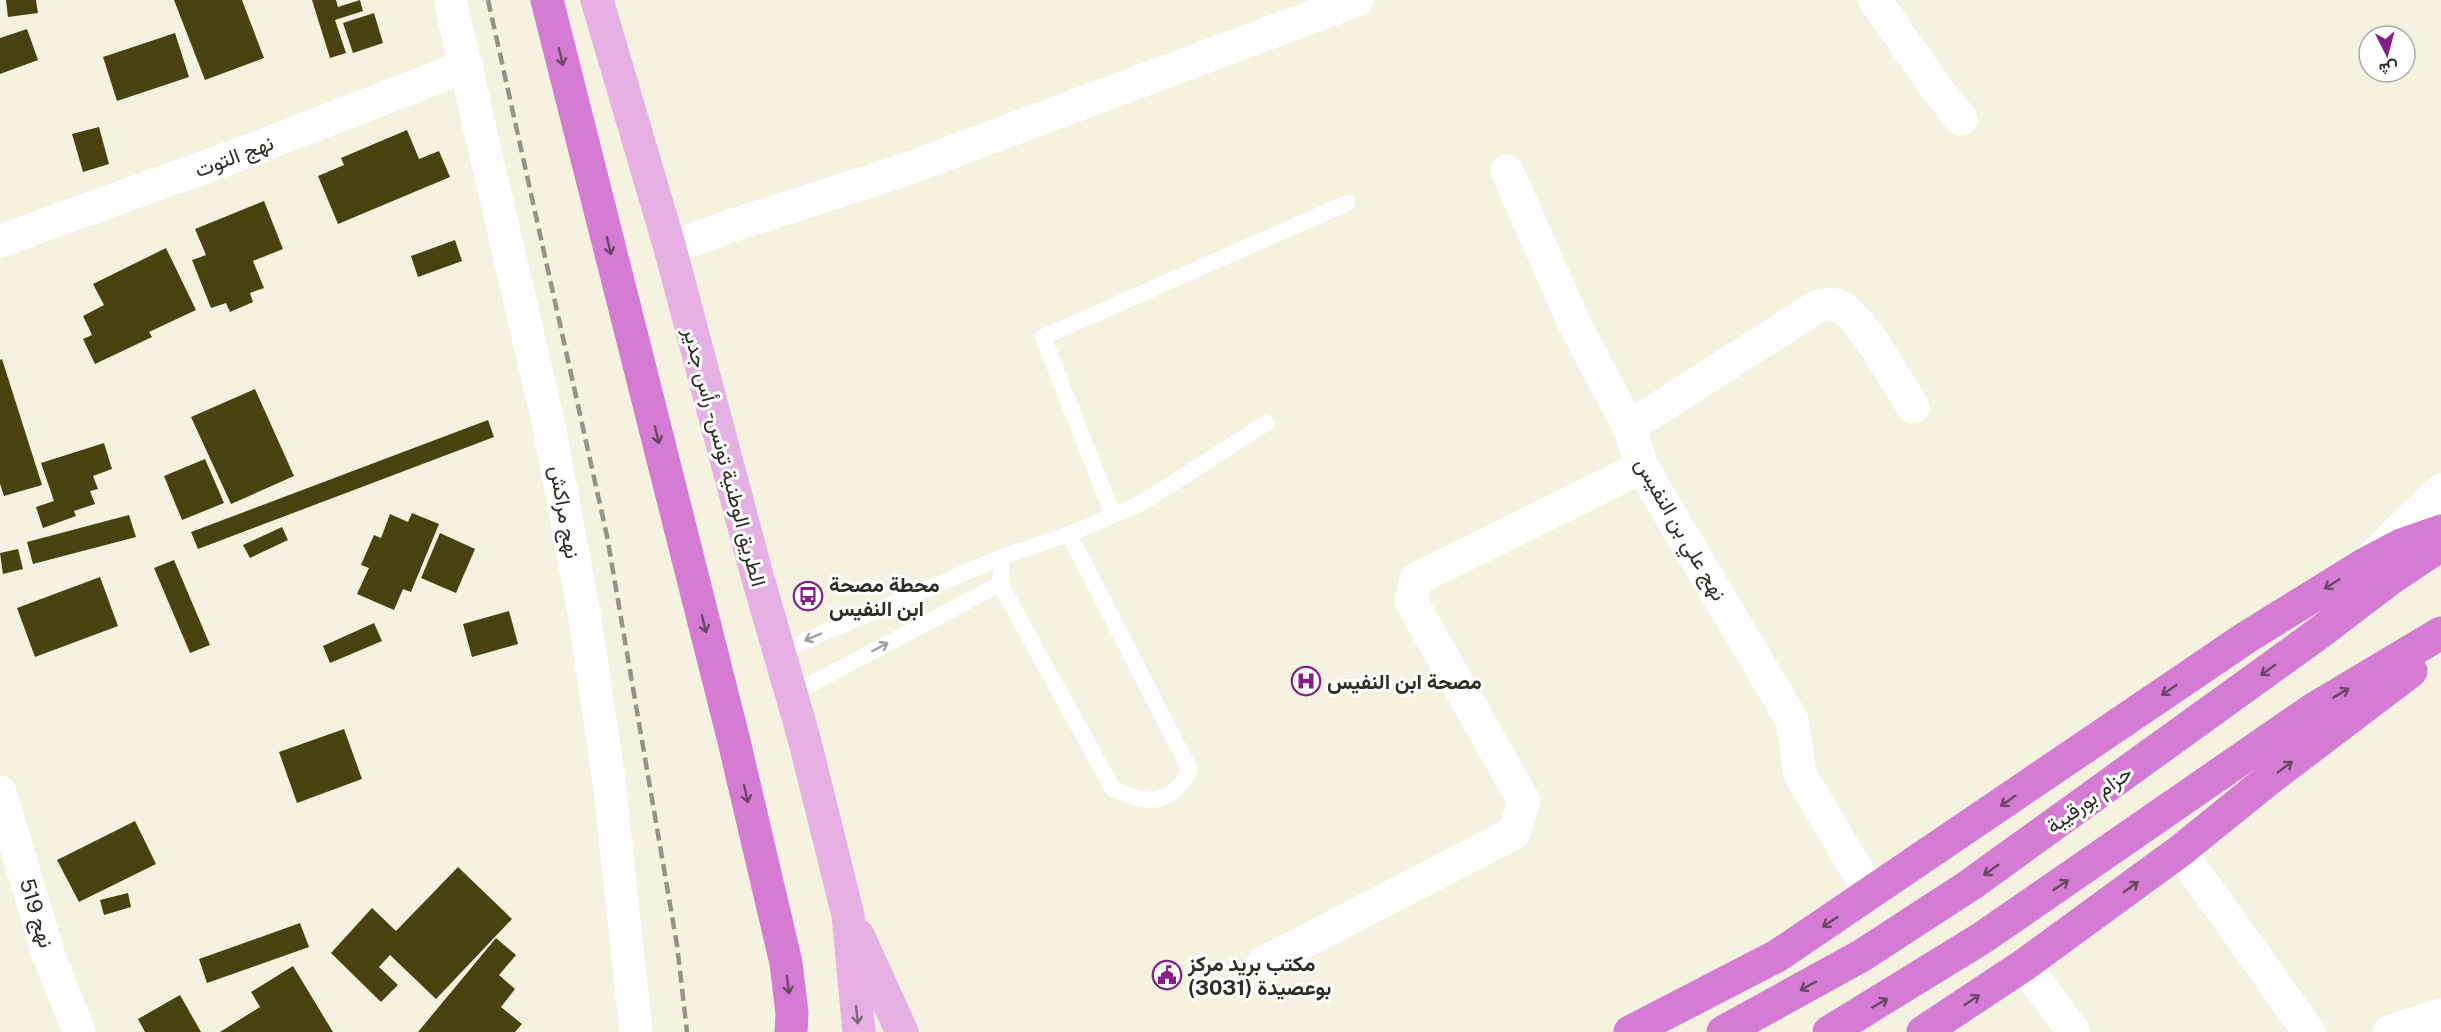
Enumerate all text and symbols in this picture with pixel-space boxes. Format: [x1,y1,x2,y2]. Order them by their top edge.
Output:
north arrow [2357,24,2417,84]
one-way arrow [556,47,568,66]
text: ش [2378,58,2399,79]
street label: نهج التوت [191,130,278,184]
one-way arrow [604,236,616,255]
street label: الطريق الوطنية تونس - رأس جدير [677,324,772,589]
one-way arrow [652,425,663,444]
street label: نهج علي بن النفيس [1626,453,1732,607]
street label: نهج مراكش [543,464,585,561]
place label: محطة مصحة ابن النفيس [829,572,940,621]
one-way arrow [2324,578,2341,590]
bus stop icon: محطة مصحة ابن النفيس [792,580,824,612]
one-way arrow [699,614,711,633]
one-way arrow [804,632,822,643]
one-way arrow [871,641,889,652]
one-way arrow [2260,664,2276,676]
hospital icon: مصحة ابن النفيس [1290,665,1322,697]
place label: مصحة ابن النفيس [1327,669,1482,694]
one-way arrow [2161,684,2178,696]
one-way arrow [2332,686,2349,698]
street label: حزام بورقيبة [2041,760,2138,840]
one-way arrow [2276,761,2292,774]
one-way arrow [741,784,752,804]
one-way arrow [2001,795,2017,807]
one-way arrow [1983,864,1999,876]
street label: نهج 519 [13,875,59,951]
one-way arrow [2052,879,2068,891]
one-way arrow [2122,881,2138,893]
one-way arrow [1822,916,1838,928]
place label: مكتب بريد مركز بوعصيدة (3031) [1187,951,1331,1001]
public building icon: مكتب بريد مركز بوعصيدة (3031) [1151,959,1183,991]
one-way arrow [783,974,794,994]
one-way arrow [1800,980,1817,992]
one-way arrow [1963,994,1980,1006]
one-way arrow [1871,996,1888,1008]
one-way arrow [852,1004,863,1024]

